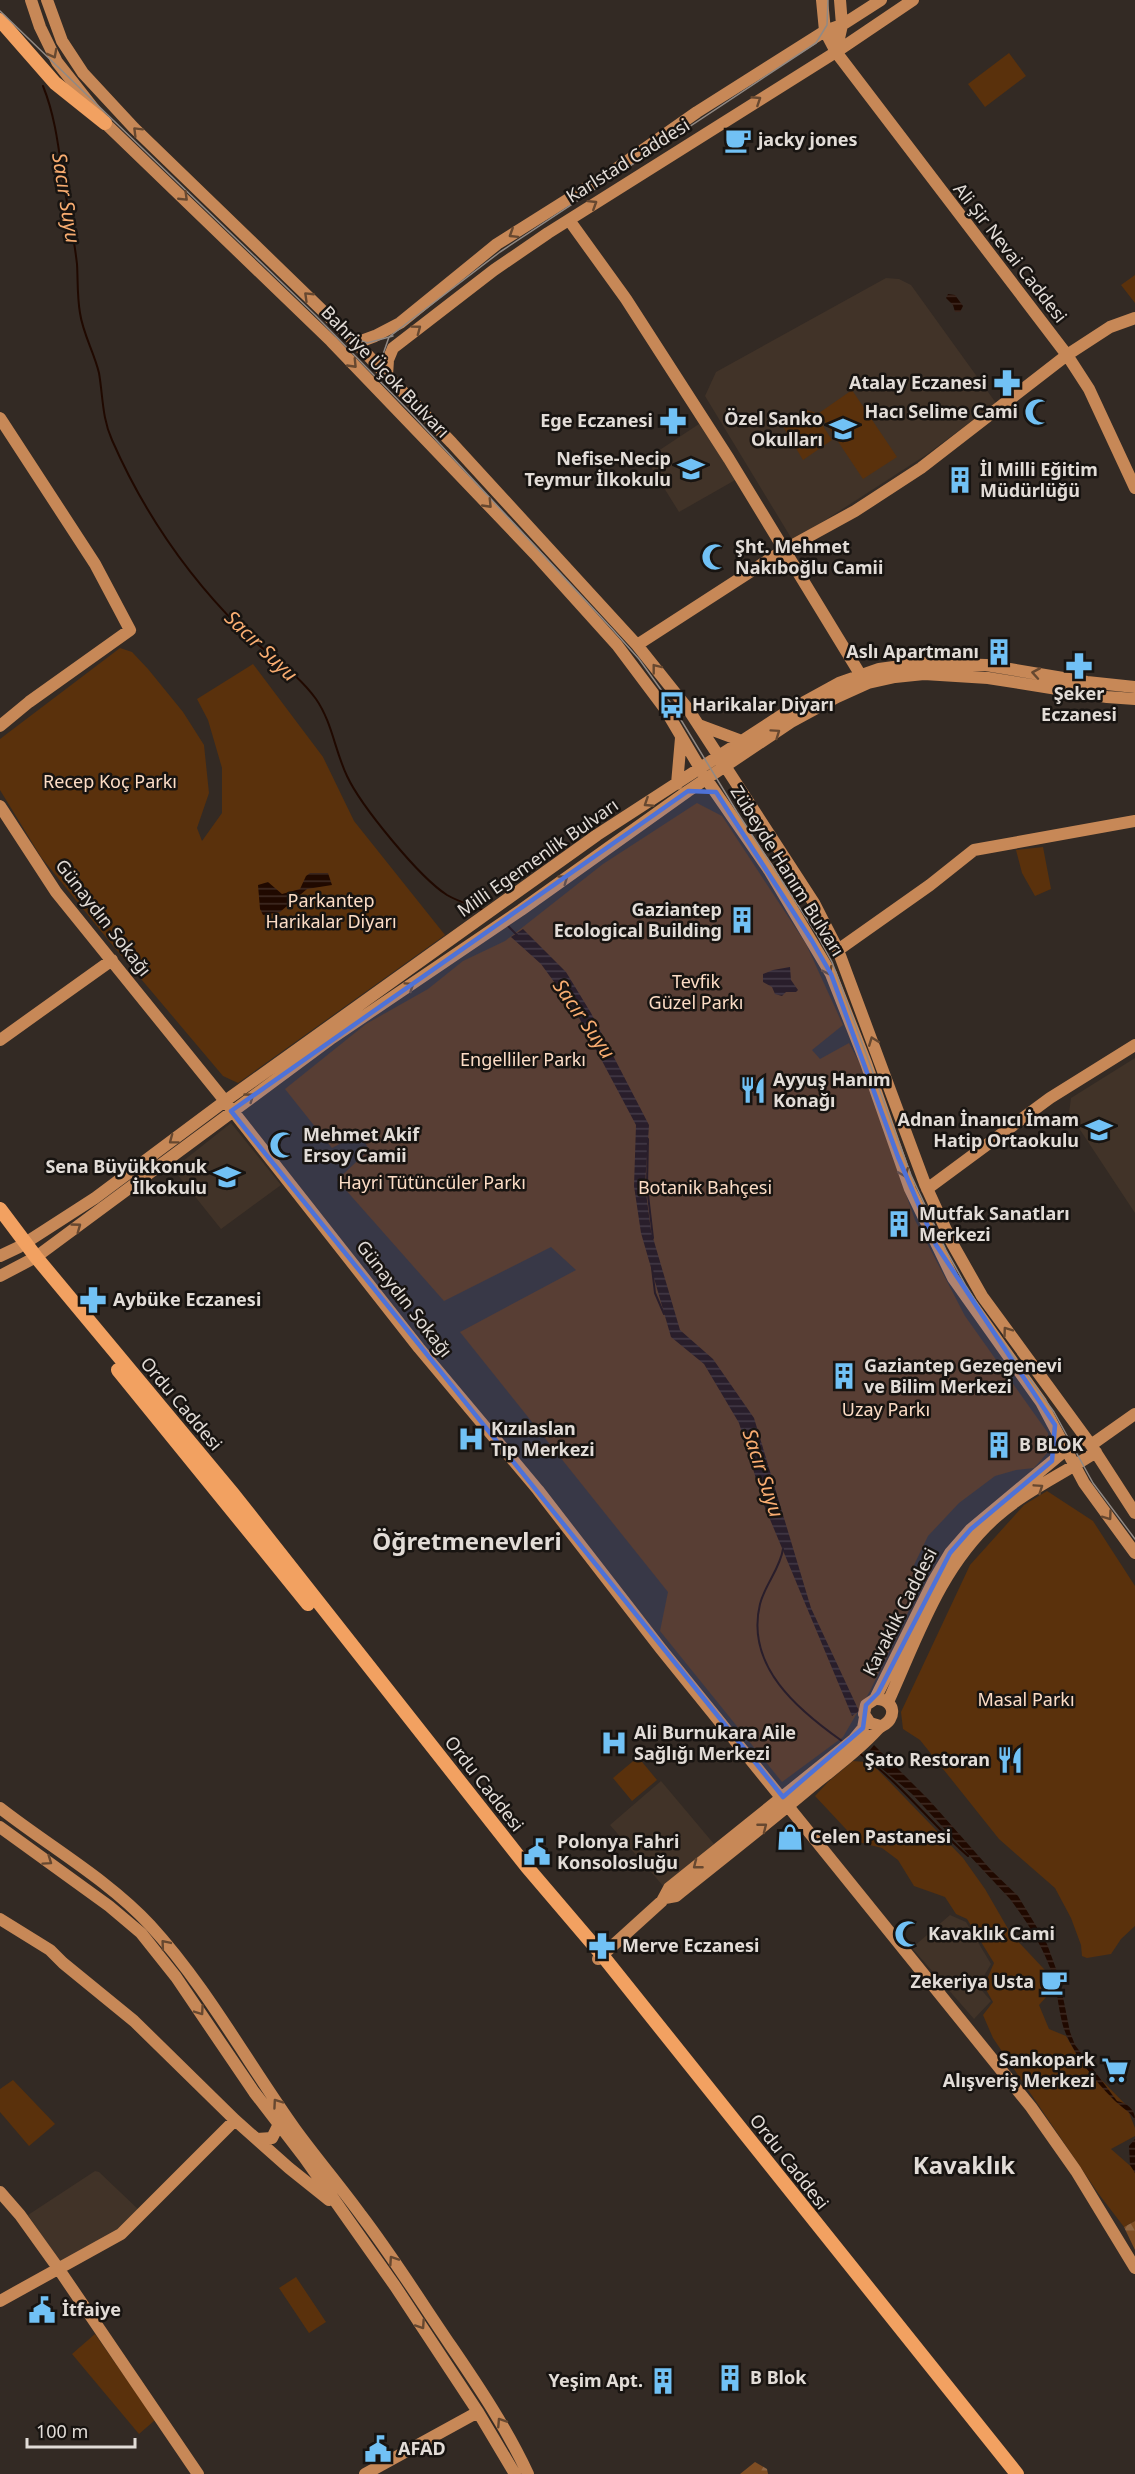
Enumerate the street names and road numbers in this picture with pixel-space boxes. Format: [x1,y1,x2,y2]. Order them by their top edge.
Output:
street label: Karlstad Caddesi [561,113,694,208]
street label: Ali Şir Nevai Caddesi [949,178,1073,327]
street label: Bahriye Üçok Bulvarı [316,300,455,443]
street label: Zübeyde Hanım Bulvarı [726,781,850,960]
street label: Milli Egemenlik Bulvarı [452,792,623,922]
street label: Günaydın Sokağı [51,854,157,981]
street label: Günaydın Sokağı [352,1235,458,1362]
street label: Ordu Caddesi [136,1352,228,1455]
street label: Kavaklık Caddesi [856,1543,942,1680]
street label: Ordu Caddesi [440,1731,530,1836]
street label: Ordu Caddesi [745,2109,835,2214]

